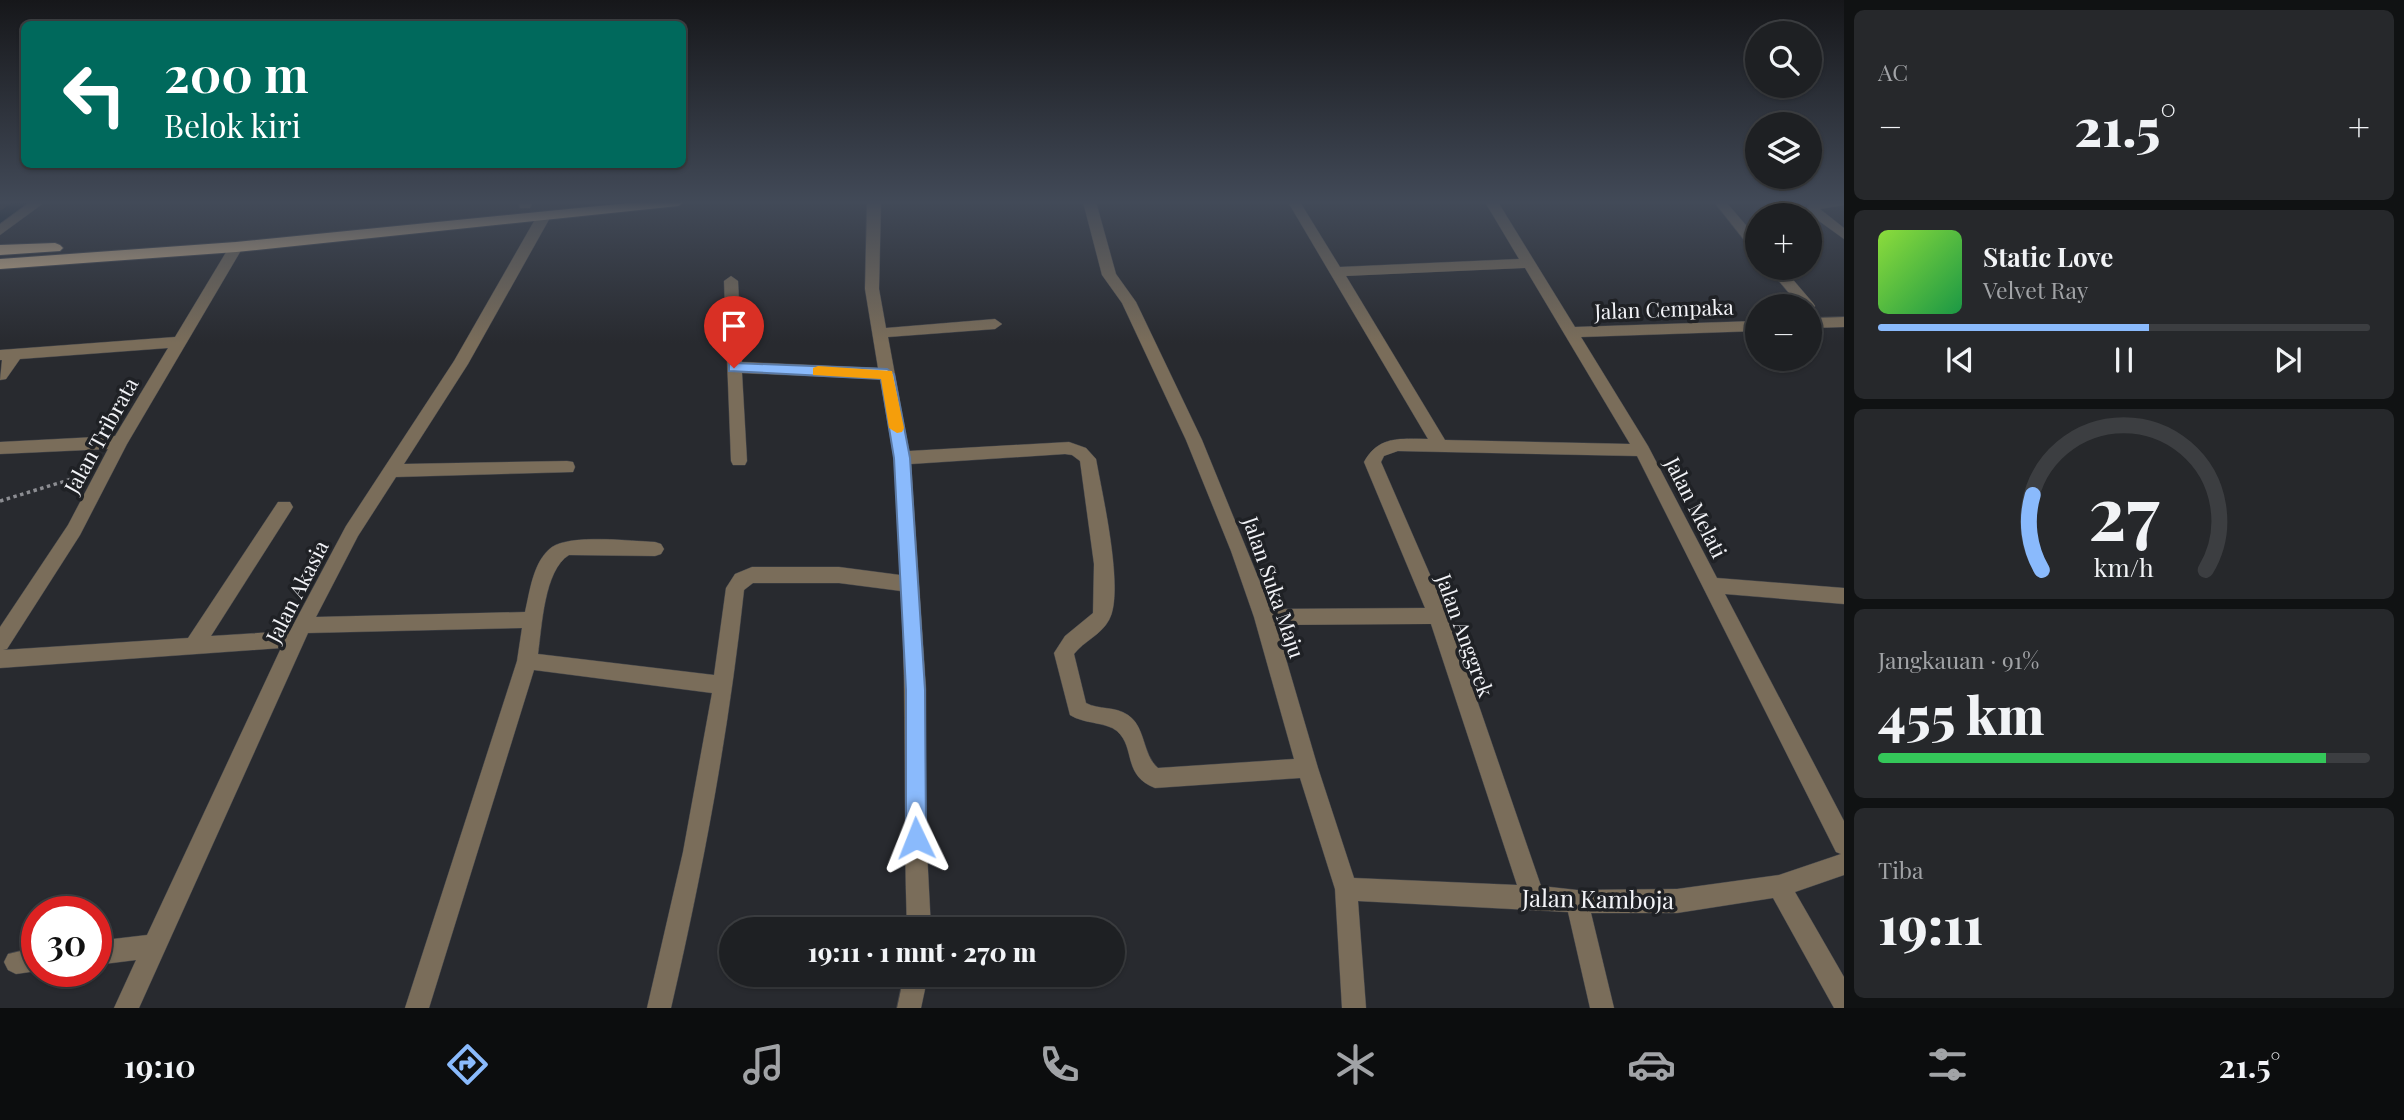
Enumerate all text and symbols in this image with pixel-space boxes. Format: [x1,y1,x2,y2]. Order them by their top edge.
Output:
map controls [1745,21,1822,371]
button: search [1745,21,1822,98]
text: 200 m [164,40,309,105]
icon: left [49,49,140,140]
text: AC [1878,56,1908,87]
text: 21.5° [2074,91,2176,160]
text: − [1878,100,1903,151]
text: + [2348,100,2370,151]
text: Belok kiri [164,103,301,146]
button: layers [1745,112,1822,189]
button: + [1745,203,1822,280]
text: Static Love [1983,239,2113,274]
text: Velvet Ray [1983,274,2088,305]
street label: Jalan Cempaka [1593,292,1735,324]
button: − [1745,294,1822,371]
pin [704,296,764,368]
icon: arrive [715,307,753,345]
icon: previous [1941,341,1979,379]
icon: pause [2105,341,2143,379]
icon: next [2269,341,2307,379]
street label: Jalan Tribrata [56,371,144,499]
street label: Jalan Melati [1659,451,1734,562]
text: 27 [2088,461,2160,558]
street label: Jalan Suka Maju [1237,512,1312,661]
street label: Jalan Akasia [258,535,334,648]
text: km/h [2094,550,2154,583]
street label: Jalan Anggrek [1430,569,1501,701]
text: Jangkauan · 91% [1878,644,2039,675]
text: 455 km [1878,679,2044,748]
position arrow [879,801,953,875]
text: Tiba [1878,854,1923,885]
street label: Jalan Kamboja [1521,881,1674,915]
text: 19:11 [1878,889,1984,958]
speed limit sign: 30 [21,896,112,987]
text: 19:11 · 1 mnt · 270 m [808,934,1036,969]
icon: directions [443,1040,492,1089]
icon: music [739,1040,788,1089]
icon: phone [1035,1040,1084,1089]
icon: climate [1331,1040,1380,1089]
icon: car [1627,1040,1676,1089]
icon: filters [1923,1040,1972,1089]
text: 19:10 [124,1043,196,1086]
text: 21.5° [2219,1043,2280,1086]

